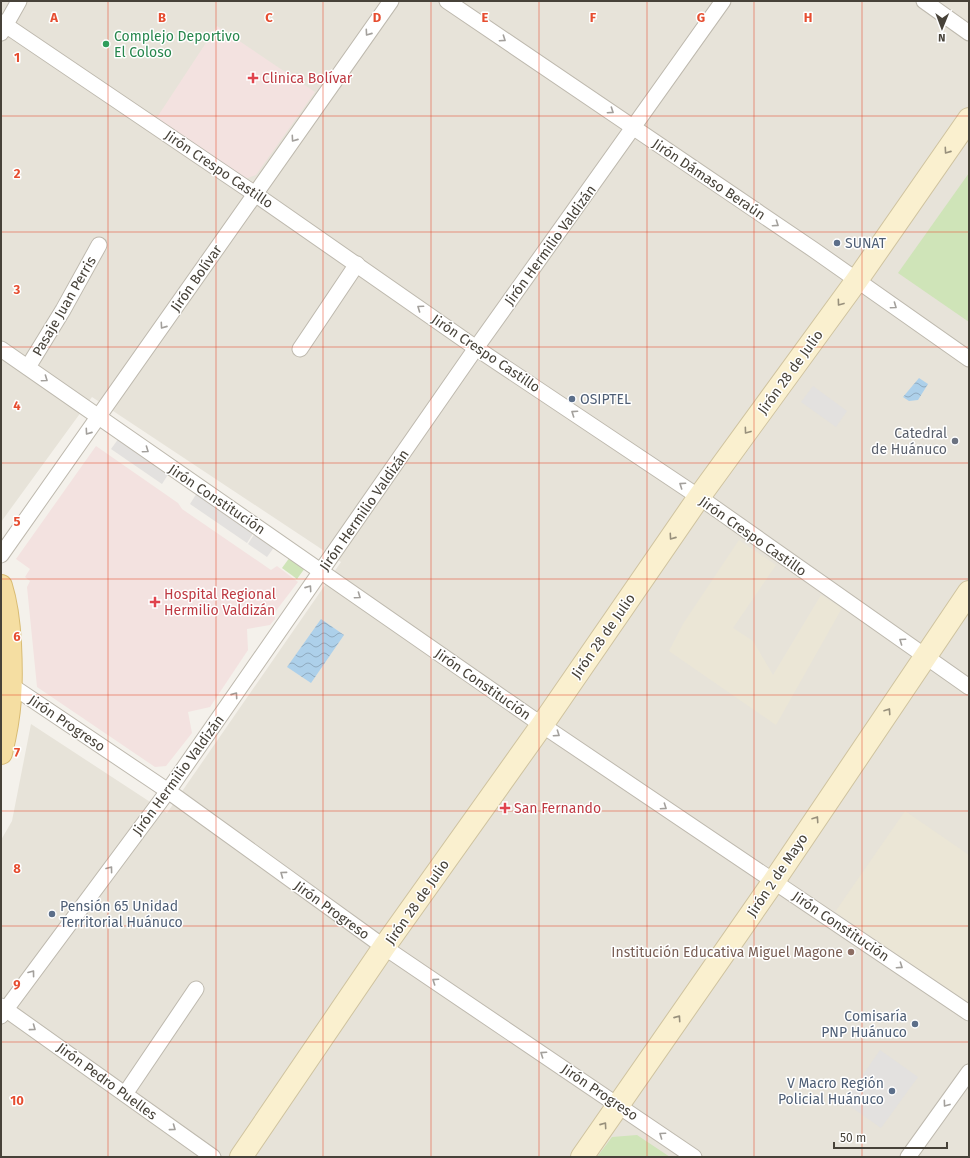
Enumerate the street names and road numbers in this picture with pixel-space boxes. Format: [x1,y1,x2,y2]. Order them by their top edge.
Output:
street label: Jirón Crespo Castillo [161,127,276,212]
street label: Jirón Dámaso Beraún [649,135,768,224]
street label: Jirón Hermilio Valdizán [501,182,600,309]
street label: Jirón Bolívar [167,241,226,315]
street label: Pasaje Juan Perris [29,253,100,359]
street label: Jirón Crespo Castillo [428,311,543,396]
street label: Jirón 28 de Julio [754,327,827,418]
street label: Jirón Hermilio Valdizán [316,446,413,574]
street label: Jirón Constitución [165,461,268,538]
street label: Jirón Crespo Castillo [696,493,810,580]
street label: Jirón 28 de Julio [568,590,639,682]
street label: Jirón Constitución [432,645,534,724]
street label: Jirón Progreso [25,692,108,755]
street label: Jirón Hermilio Valdizán [129,712,228,839]
street label: Jirón 2 de Mayo [743,830,812,920]
street label: Jirón 28 de Julio [382,856,453,948]
street label: Jirón Progreso [291,877,373,943]
street label: Jirón Constitución [789,888,892,965]
street label: Jirón Pedro Puelles [53,1039,160,1124]
street label: Jirón Progreso [558,1061,641,1124]

